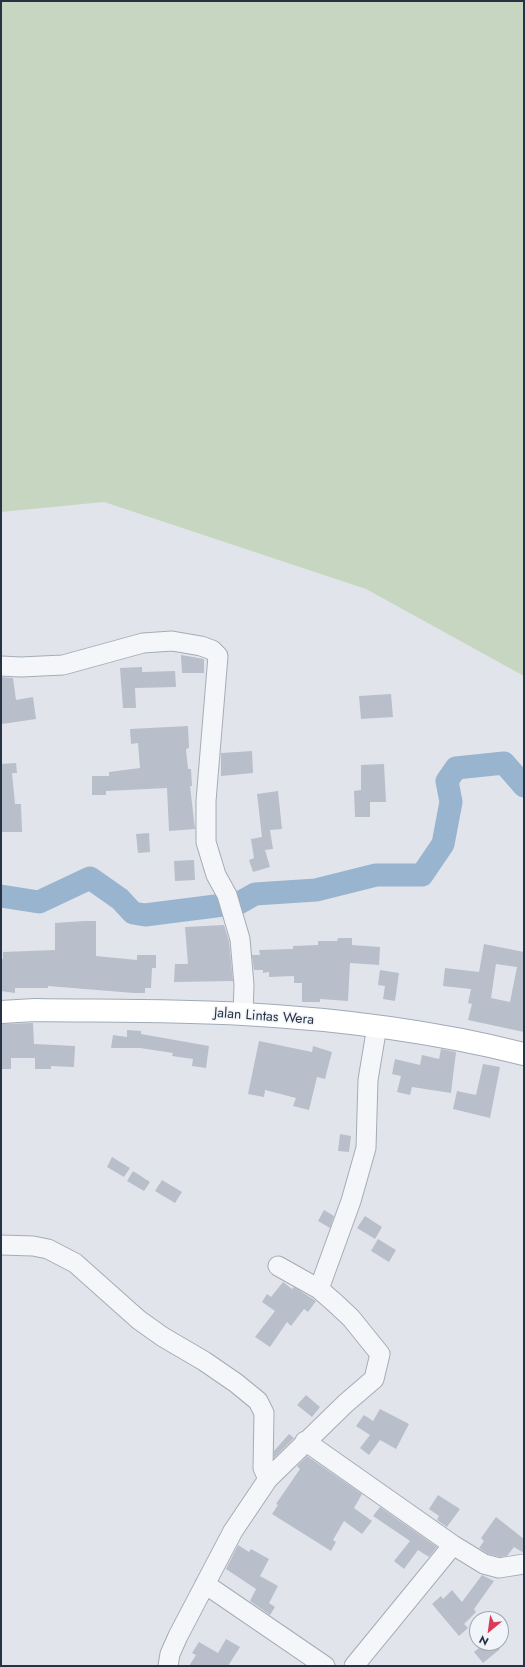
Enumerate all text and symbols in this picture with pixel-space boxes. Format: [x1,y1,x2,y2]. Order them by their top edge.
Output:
street label: Jalan Lintas Wera [213,1005,315,1029]
north arrow [469,1611,509,1651]
text: N [476,1632,491,1650]

